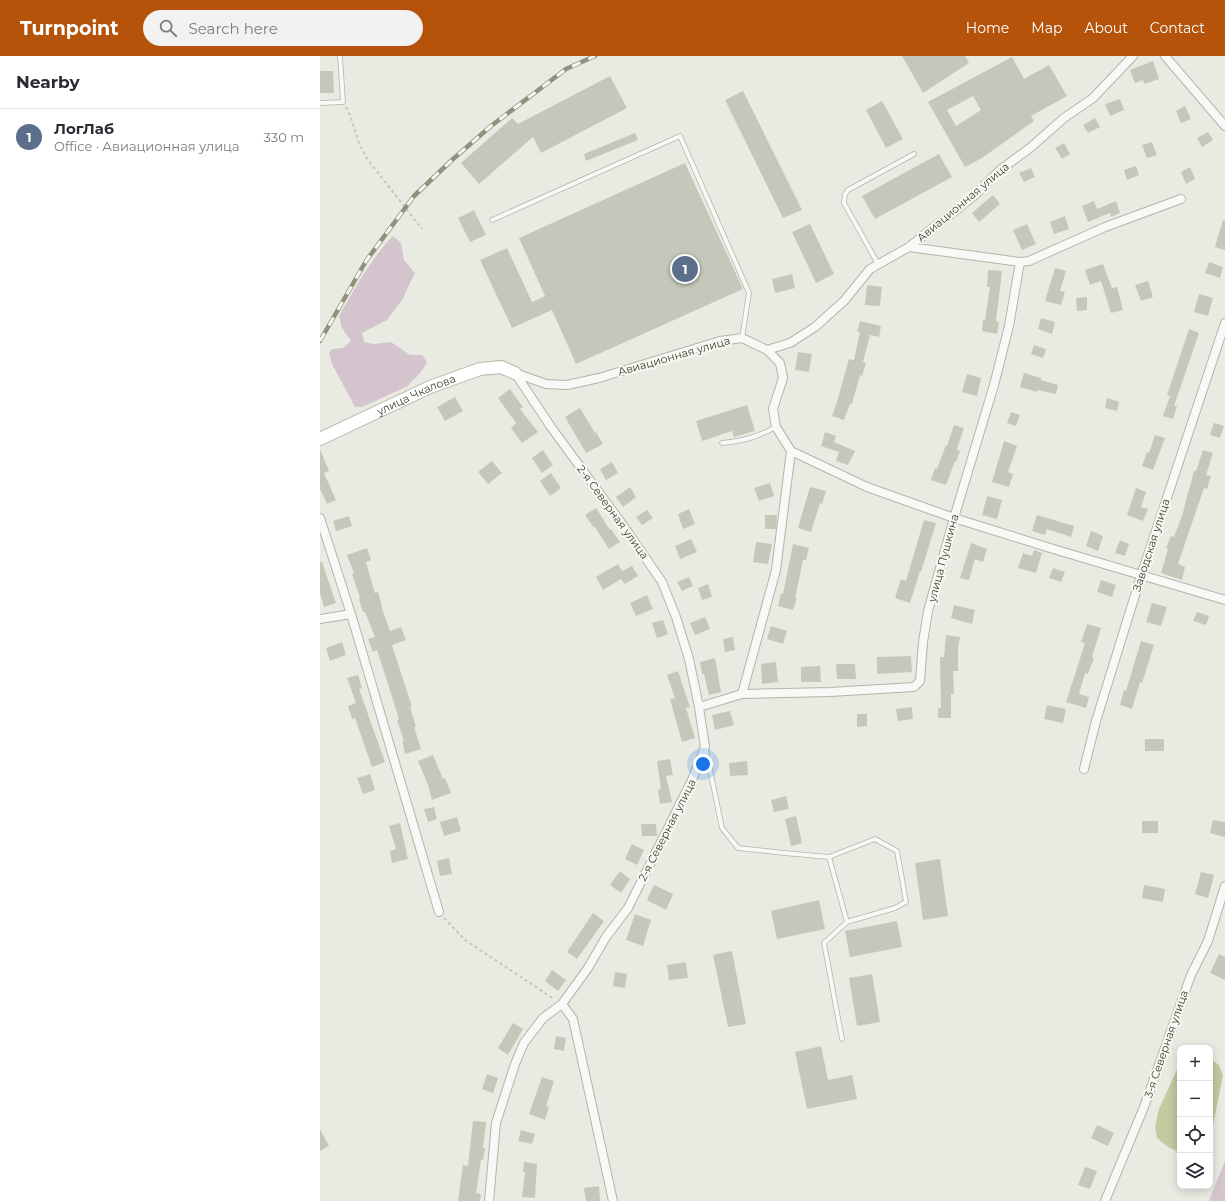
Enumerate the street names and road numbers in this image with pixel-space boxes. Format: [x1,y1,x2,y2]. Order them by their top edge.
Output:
street label: Авиационная улица [914,159,1012,245]
street label: Авиационная улица [616,333,732,379]
street label: улица Чкалова [374,371,458,419]
street label: 2-я Северная улица [574,462,652,562]
street label: Заводская улица [1129,497,1173,593]
street label: улица Пушкина [924,513,961,604]
street label: 2-я Северная улица [635,777,699,883]
street label: 3-я Северная улица [1141,988,1191,1100]

